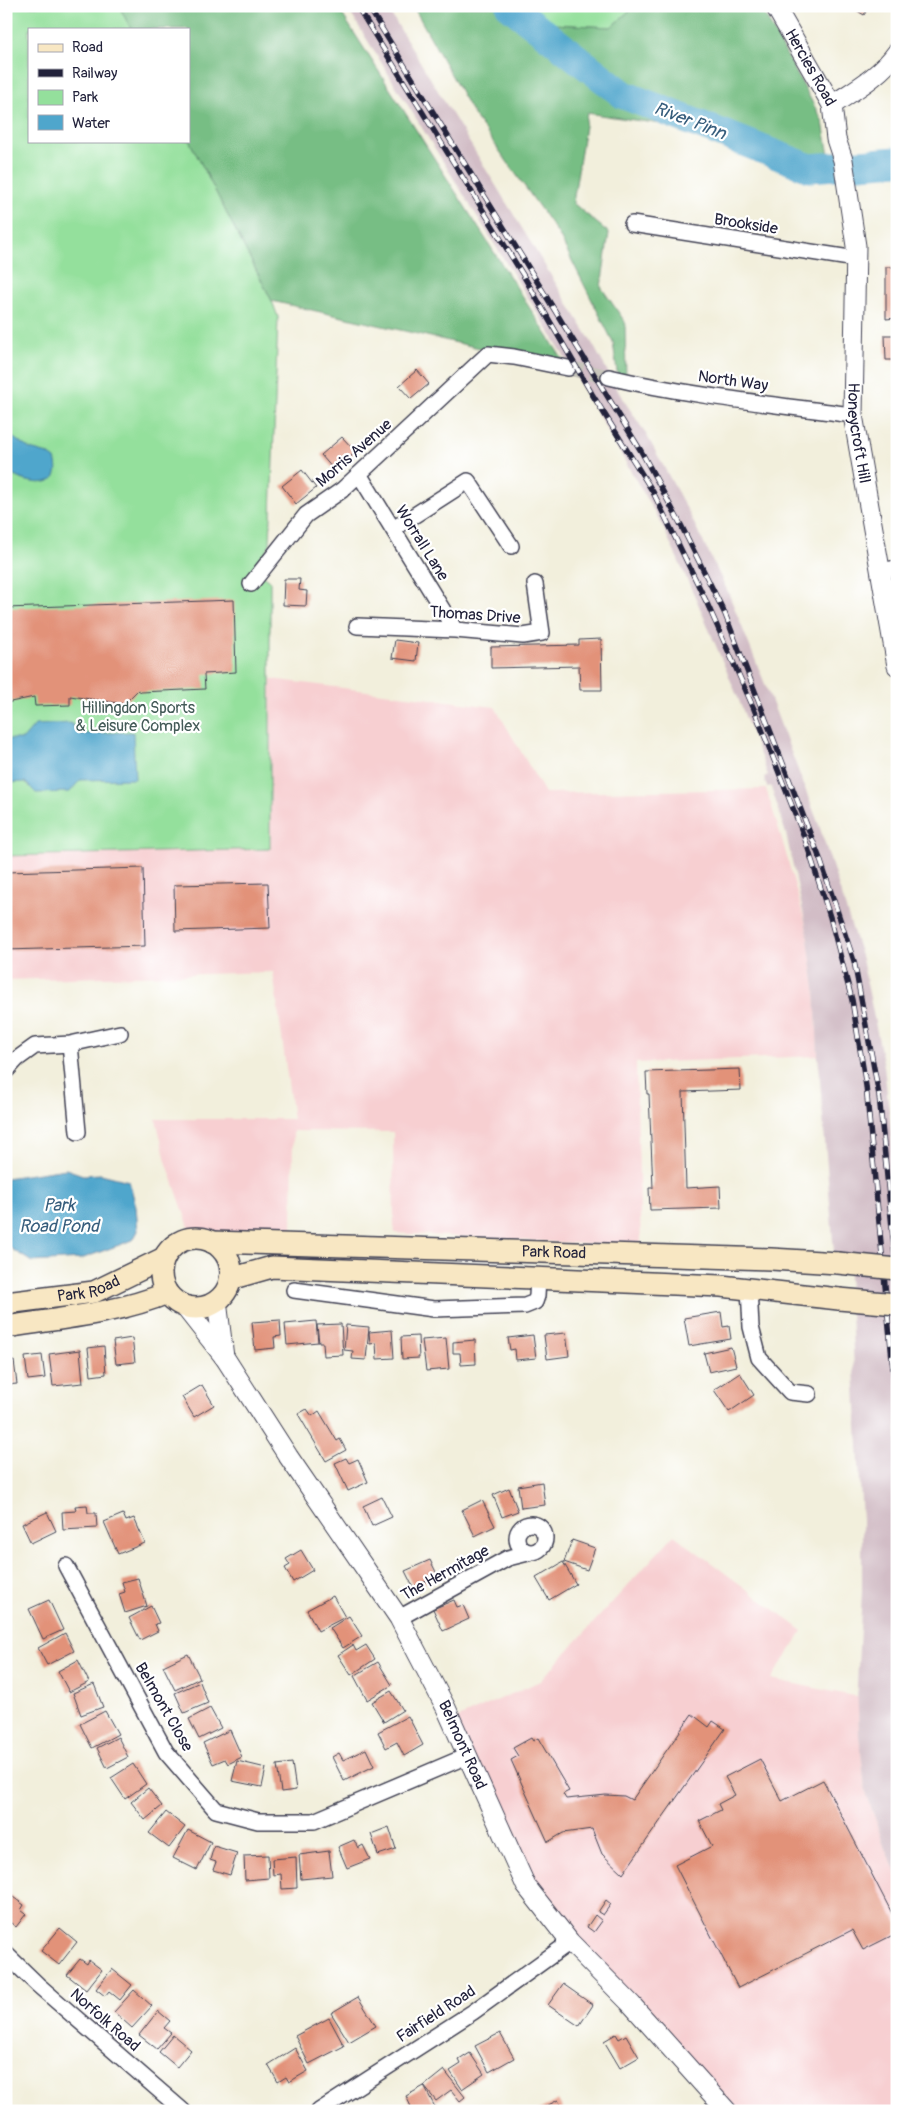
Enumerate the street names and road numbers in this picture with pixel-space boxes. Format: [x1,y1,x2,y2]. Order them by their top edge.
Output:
street label: Hercies Road [780,25,840,110]
street label: Brookside [713,209,779,239]
street label: North Way [697,366,769,396]
street label: Honeycroft Hill [843,382,875,485]
street label: Morris Avenue [312,414,396,491]
street label: Worrall Lane [391,502,453,584]
street label: Thomas Drive [429,602,521,628]
street label: Park Road [521,1241,586,1263]
street label: Park Road [56,1271,123,1307]
street label: The Hermitage [397,1541,493,1605]
street label: Belmont Close [130,1659,198,1755]
street label: Belmont Road [434,1697,491,1792]
street label: Fairfield Road [393,1981,479,2047]
street label: Norfolk Road [66,1984,144,2056]

